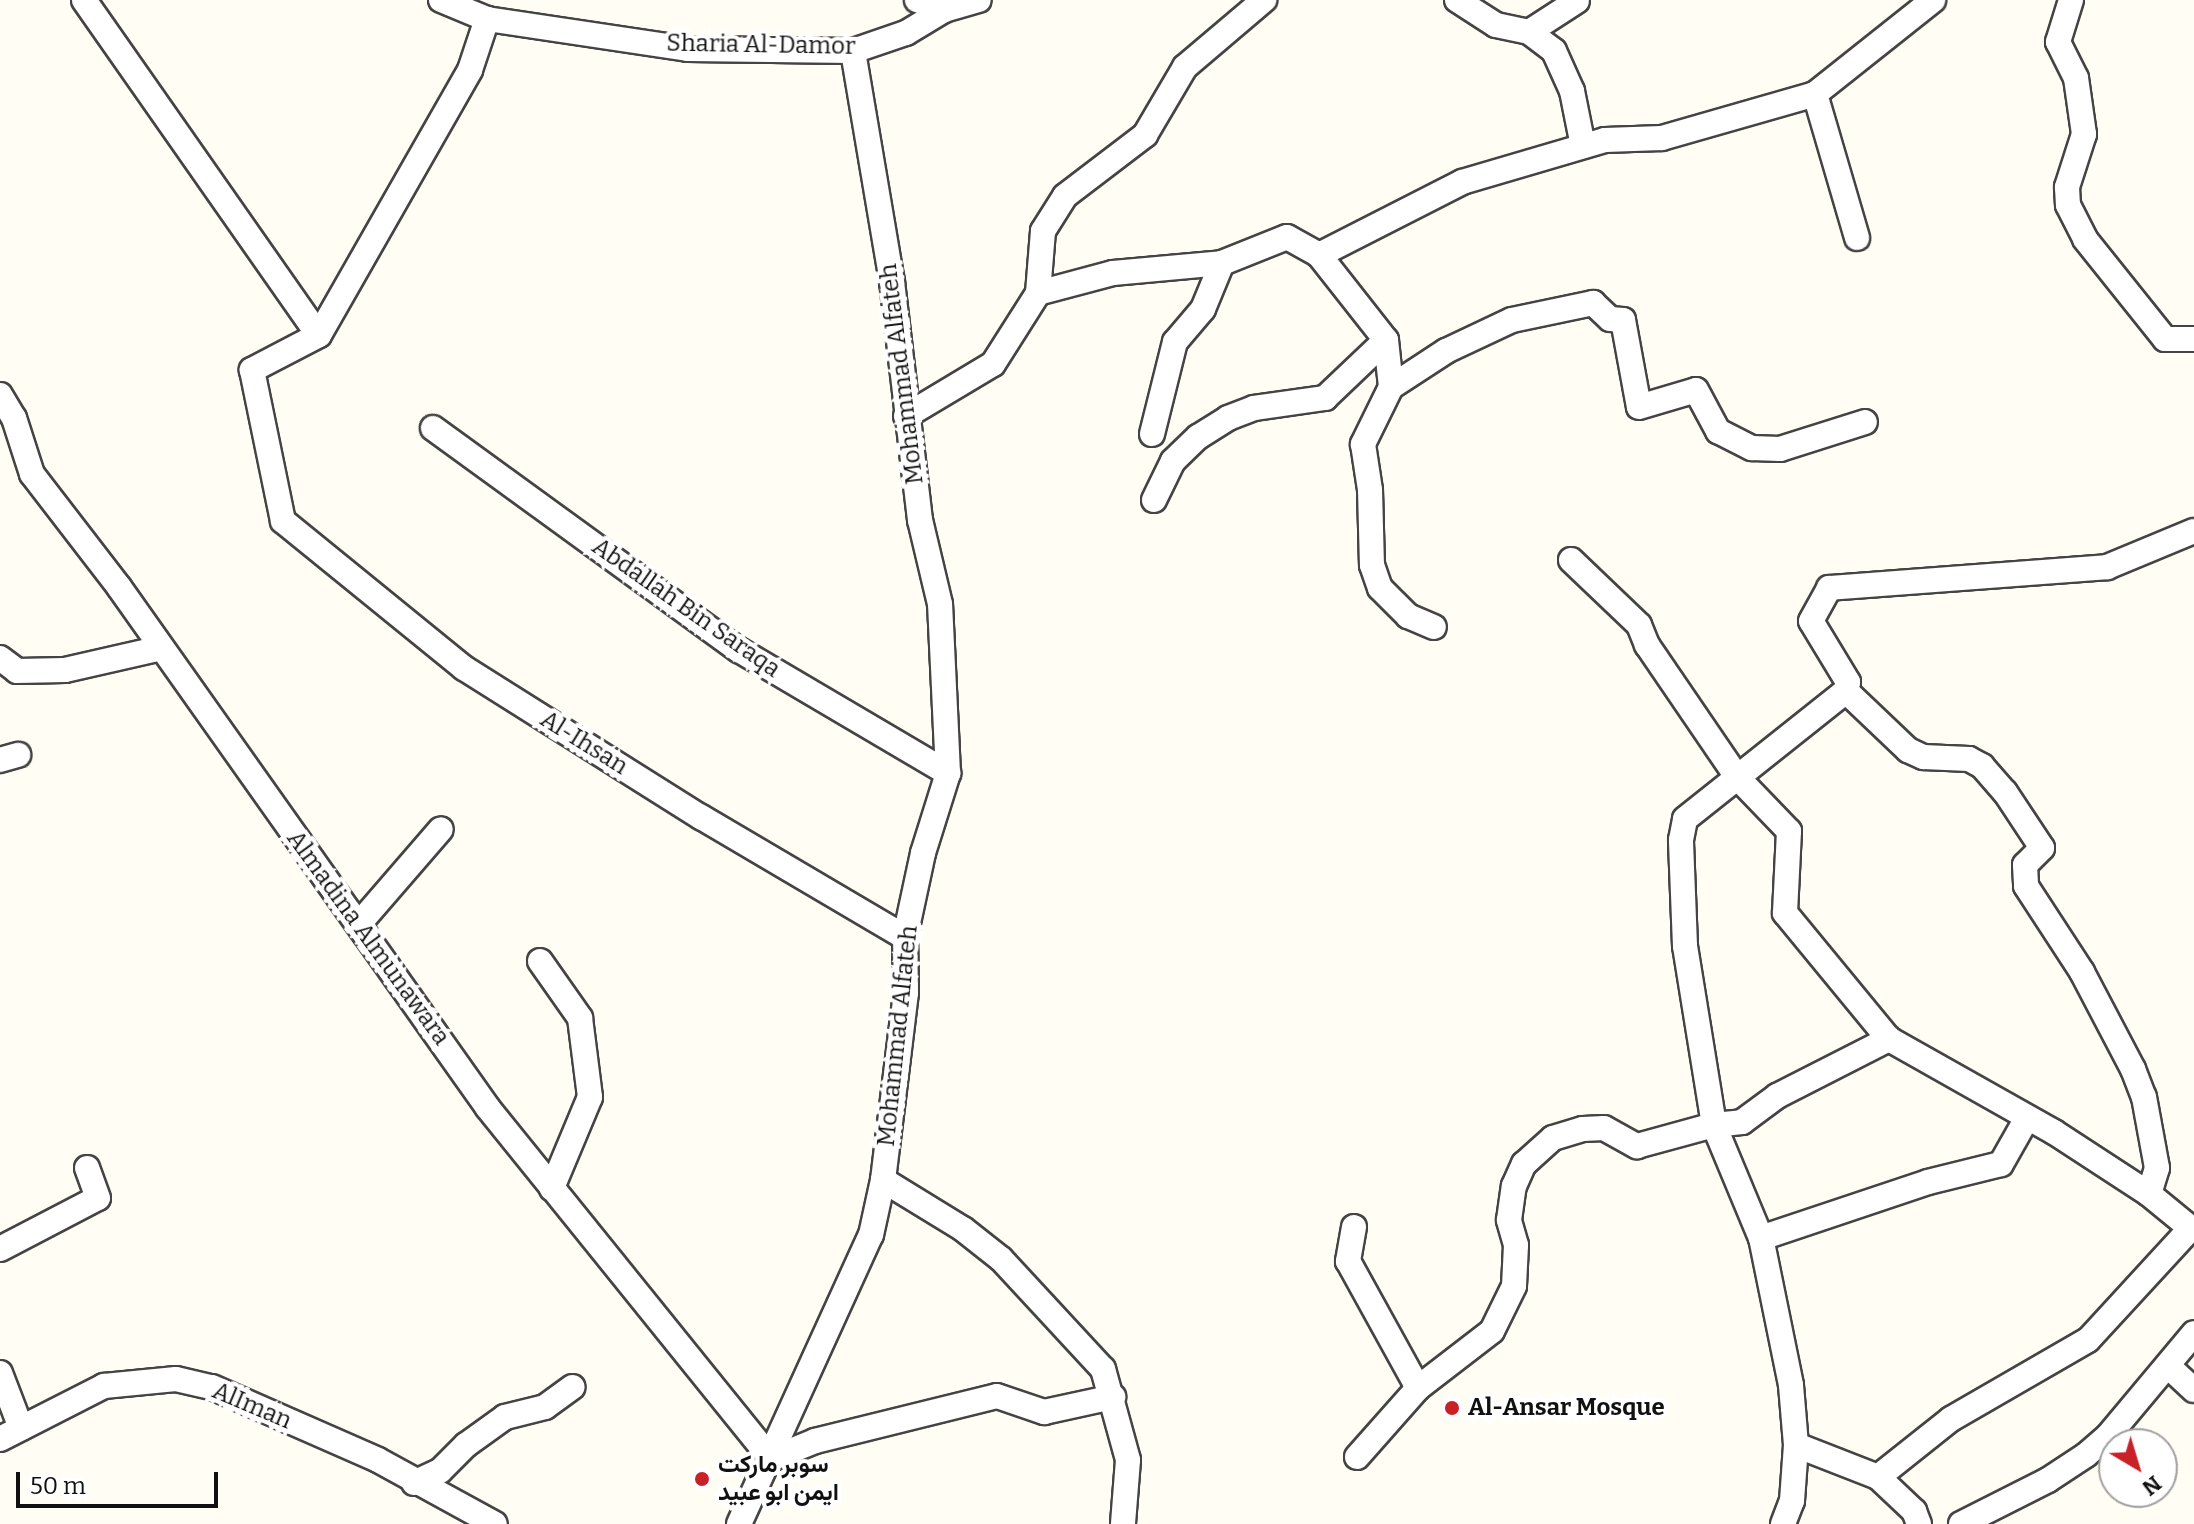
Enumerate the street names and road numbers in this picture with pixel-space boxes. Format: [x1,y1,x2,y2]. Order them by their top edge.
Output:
street label: Sharia Al-Damor [666,29,856,61]
street label: Mohammad Alfateh [874,262,930,486]
street label: Abdallah Bin Saraqa [586,532,786,684]
street label: Al-Ihsan [535,705,633,781]
street label: Almadina Almunawara [281,825,455,1051]
street label: Mohammad Alfateh [872,924,924,1148]
street label: AlIman [208,1376,296,1436]

